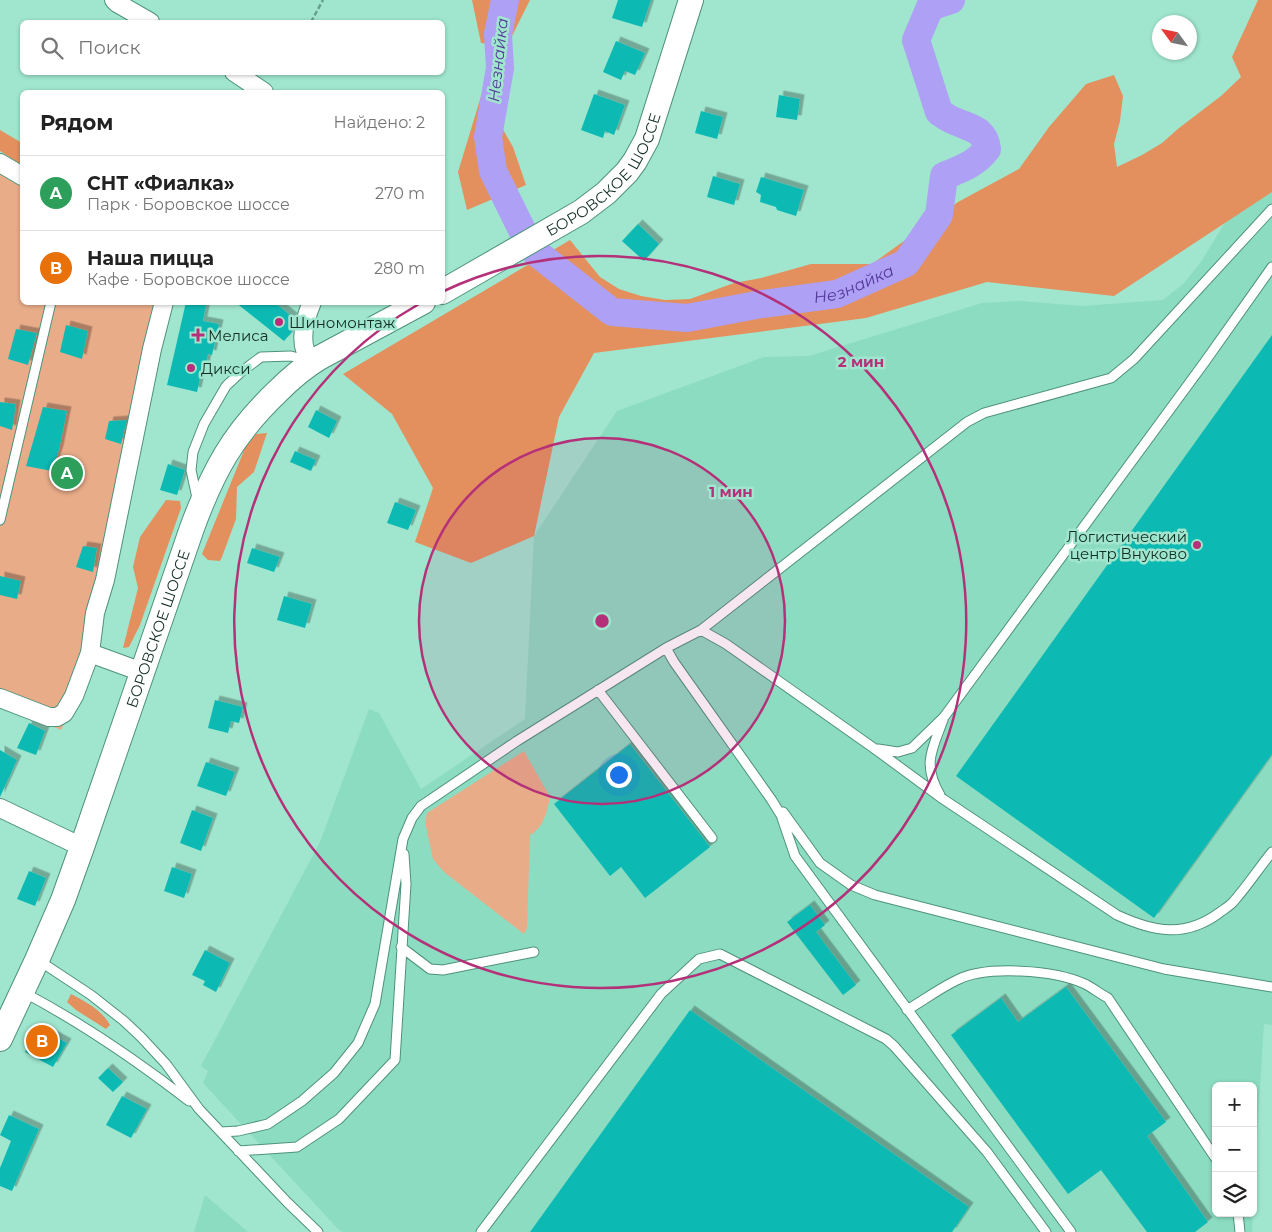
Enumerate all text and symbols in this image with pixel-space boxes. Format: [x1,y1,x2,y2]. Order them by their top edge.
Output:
north arrow [1152,15,1197,60]
water label: Незнайка [484,17,512,103]
search box [20,20,445,75]
icon: search [38,34,66,62]
text: Поиск [78,36,141,59]
text: Рядом [40,110,113,135]
street label: БОРОВСКОЕ ШОССЕ [542,110,664,240]
text: Найдено: 2 [334,113,425,132]
text: СНТ «Фиалка» [87,172,235,195]
text: A [50,184,62,203]
text: 270 m [375,184,425,203]
text: Парк · Боровское шоссе [87,195,290,214]
text: Наша пицца [87,247,214,270]
text: B [50,259,62,278]
text: 280 m [374,259,425,278]
water label: Незнайка [813,260,897,307]
text: Кафе · Боровское шоссе [87,270,290,289]
place label: Шиномонтаж [289,313,396,332]
marker: Шиномонтаж [273,316,285,328]
place label: Мелиса [208,326,269,345]
marker: Мелиса [192,329,204,341]
text: 2 мин [838,352,884,371]
place label: Дикси [201,359,250,378]
marker: Дикси [185,362,197,374]
pin: A [51,454,83,492]
text: 1 мин [709,482,753,501]
place label: Логистический центр Внуково [1066,527,1187,563]
marker: Логистический центр Внуково [1191,539,1203,551]
street label: БОРОВСКОЕ ШОССЕ [121,547,193,710]
centre of rings [593,612,611,630]
your location [606,762,632,788]
pin: B [26,1022,58,1060]
map controls [1212,1082,1257,1217]
button: + [1212,1082,1257,1127]
button: − [1212,1127,1257,1172]
button: layers [1212,1172,1257,1217]

